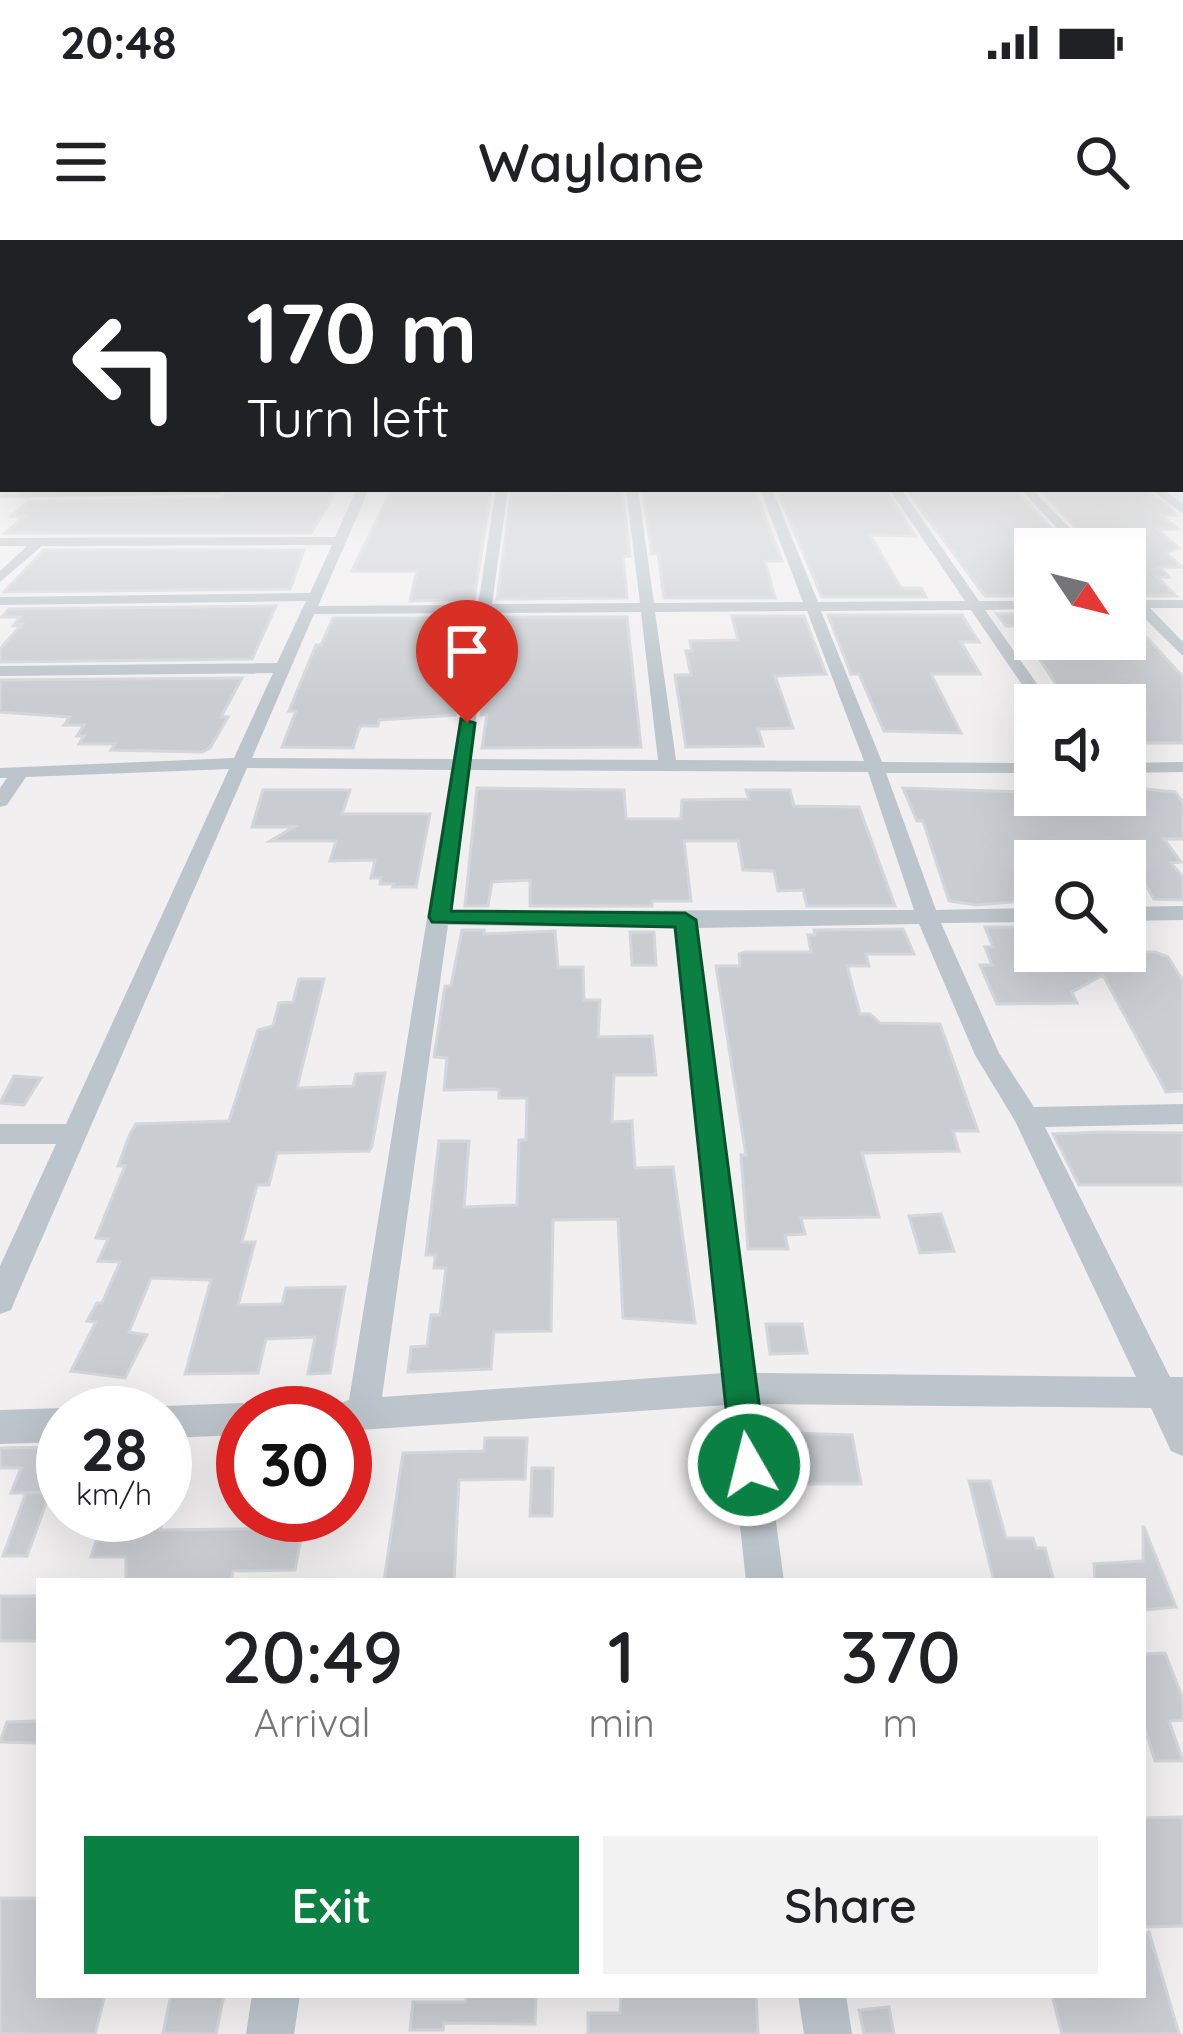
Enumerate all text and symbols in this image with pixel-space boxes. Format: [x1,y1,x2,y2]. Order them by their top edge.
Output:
text: 20:48 [60,14,177,70]
text: Waylane [478,128,705,196]
icon: menu [48,129,114,195]
icon: search [1069,129,1135,195]
text: 170 m [246,279,477,384]
icon: left [48,288,204,444]
text: Turn left [246,383,450,451]
north arrow [1014,528,1146,660]
map controls [1014,528,1146,972]
pin [416,600,518,723]
icon: arrive [434,618,500,684]
button: sound [1014,684,1146,816]
button: search [1014,840,1146,972]
speed limit sign: 30 [216,1386,372,1542]
position arrow [686,1402,812,1528]
text: 28 [80,1411,148,1486]
text: km/h [76,1475,152,1513]
text: 20:49 [221,1611,403,1701]
text: 1 [608,1611,635,1701]
text: 370 [840,1611,961,1701]
text: Arrival [254,1698,371,1747]
text: min [588,1698,655,1747]
text: m [883,1698,918,1747]
button: Exit [84,1836,579,1974]
button: Share [603,1836,1098,1974]

